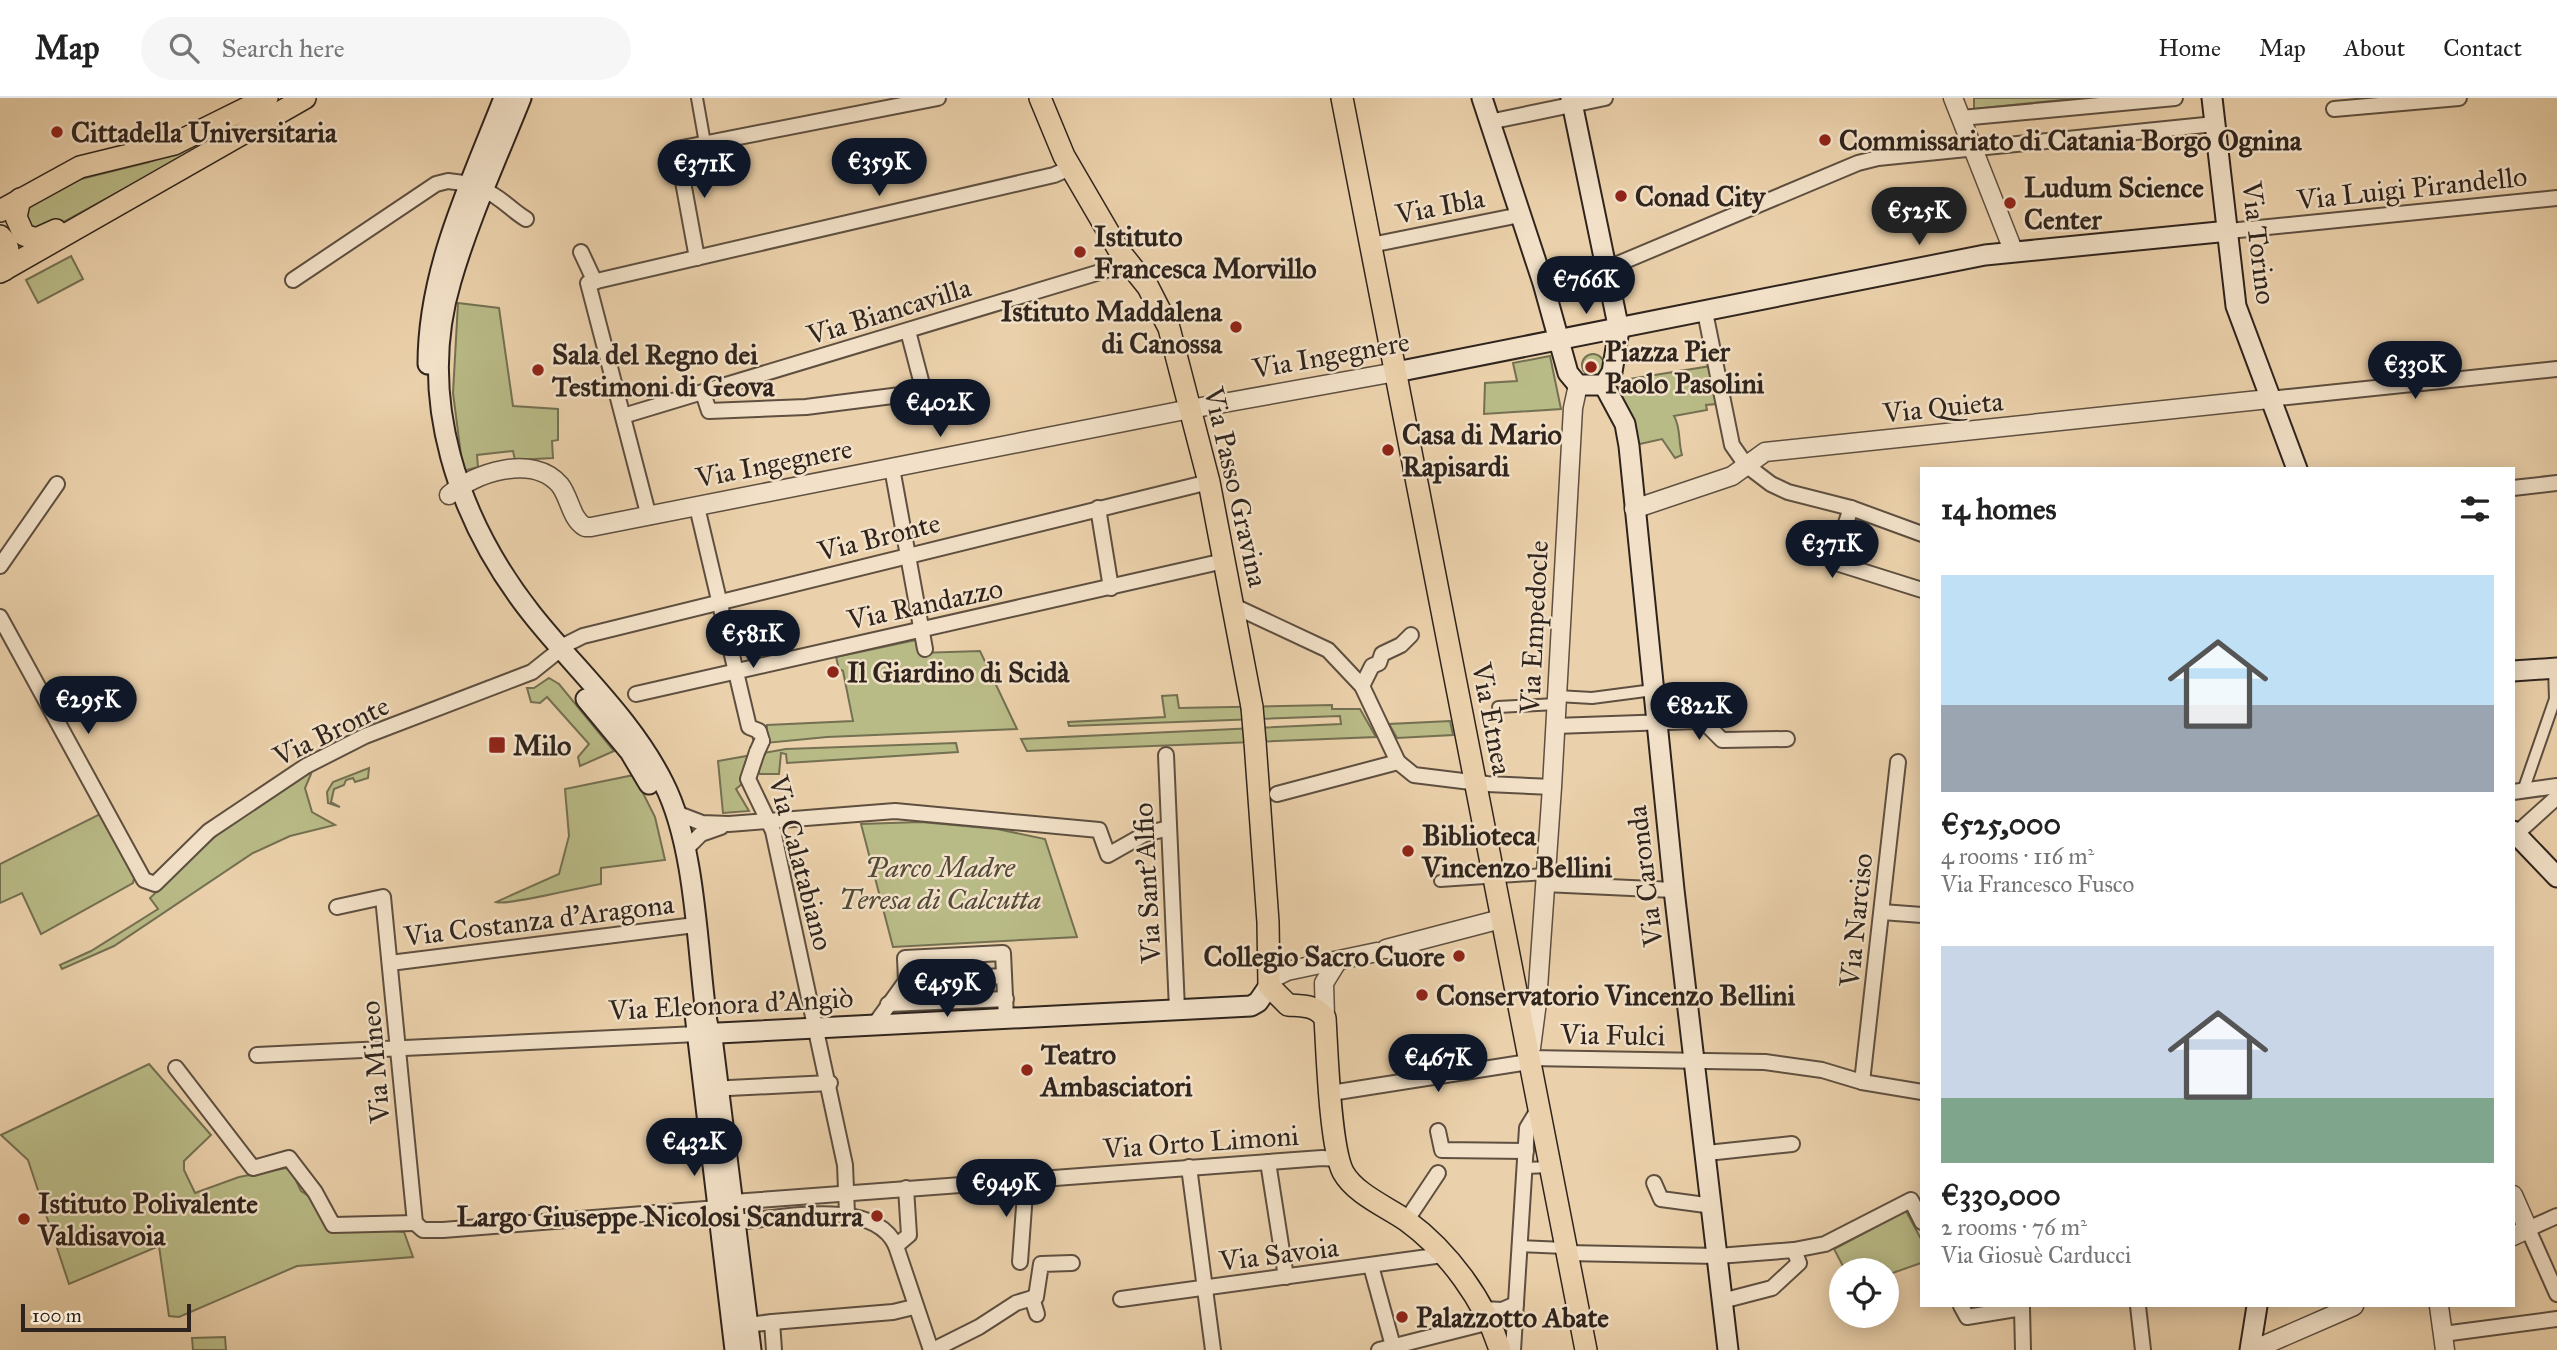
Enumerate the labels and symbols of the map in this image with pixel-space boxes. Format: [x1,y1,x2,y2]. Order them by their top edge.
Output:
place label: Cittadella Universitaria [71,115,338,150]
place label: Commissariato di Catania Borgo Ognina [1839,123,2303,158]
marker: Cittadella Universitaria [49,124,65,140]
marker: Commissariato di Catania Borgo Ognina [1817,132,1833,148]
pin: €359K [830,139,928,198]
pin: €371K [655,140,753,200]
street label: Via Luigi Pirandello [2294,159,2529,218]
place label: Ludum Science Center [2024,170,2204,237]
street label: Via Torino [2234,178,2284,307]
place label: Conad City [1635,179,1766,214]
street label: Via Ibla [1392,180,1488,232]
marker: Conad City [1613,188,1629,204]
pin: €525K [1870,188,1968,247]
marker: Ludum Science Center [2002,195,2018,211]
place label: Istituto Francesca Morvillo [1094,219,1317,286]
marker: Istituto Francesca Morvillo [1072,244,1088,260]
pin: €766K [1537,256,1635,316]
street label: Via Biancavilla [802,269,975,353]
place label: Istituto Maddalena di Canossa [1001,294,1223,361]
marker: Istituto Maddalena di Canossa [1228,319,1244,335]
street label: Via Ingegnere [1249,324,1412,386]
place label: Piazza Pier Paolo Pasolini [1605,334,1765,401]
place label: Sala del Regno dei Testimoni di Geova [552,337,775,404]
pin: €330K [2366,342,2464,401]
marker: Piazza Pier Paolo Pasolini [1583,359,1599,375]
marker: Sala del Regno dei Testimoni di Geova [530,362,546,378]
pin: €402K [891,380,989,439]
street label: Via Passo Gravina [1196,383,1276,590]
street label: Via Quieta [1880,383,2005,431]
place label: Casa di Mario Rapisardi [1402,417,1562,484]
street label: Via Ingegnere [692,431,855,496]
marker: Casa di Mario Rapisardi [1380,442,1396,458]
street label: Via Bronte [813,505,944,569]
pin: €371K [1783,520,1881,580]
street label: Via Empedocle [1512,539,1556,716]
street label: Via Randazzo [843,570,1006,638]
pin: €581K [704,610,802,670]
place label: Il Giardino di Scidà [847,655,1071,690]
street label: Via Etnea [1464,659,1520,778]
marker: Il Giardino di Scidà [825,664,841,680]
pin: €295K [39,676,137,736]
pin: €822K [1650,682,1748,742]
street label: Via Bronte [266,688,395,774]
place label: Milo [513,728,571,763]
marker: Milo [487,735,507,755]
street label: Via Calatabiano [761,771,841,954]
street label: Via Sant'Alfio [1125,802,1169,965]
street label: Via Caronda [1619,803,1671,949]
place label: Biblioteca Vincenzo Bellini [1421,818,1612,885]
marker: Biblioteca Vincenzo Bellini [1400,843,1416,859]
park label: Parco Madre Teresa di Calcutta [839,850,1041,917]
street label: Via Narciso [1831,851,1880,990]
street label: Via Costanza d'Aragona [401,886,676,954]
place label: Collegio Sacro Cuore [1203,939,1445,974]
marker: Collegio Sacro Cuore [1451,948,1467,964]
pin: €459K [898,960,996,1019]
place label: Conservatorio Vincenzo Bellini [1436,978,1795,1013]
street label: Via Eleonora d'Angiò [607,980,854,1028]
marker: Conservatorio Vincenzo Bellini [1414,987,1430,1003]
street label: Via Mineo [352,999,398,1126]
street label: Via Fulci [1559,1017,1666,1053]
pin: €467K [1389,1034,1487,1094]
place label: Teatro Ambasciatori [1039,1037,1193,1104]
marker: Teatro Ambasciatori [1019,1062,1035,1078]
pin: €432K [645,1118,743,1178]
street label: Via Orto Limoni [1101,1118,1300,1166]
pin: €949K [957,1160,1055,1219]
place label: Istituto Polivalente Valdisavoia [37,1186,258,1253]
place label: Largo Giuseppe Nicolosi Scandurra [456,1199,864,1234]
marker: Largo Giuseppe Nicolosi Scandurra [869,1208,885,1224]
marker: Istituto Polivalente Valdisavoia [16,1211,32,1227]
street label: Via Savoia [1216,1229,1341,1279]
place label: Palazzotto Abate [1416,1300,1609,1335]
scale bar [21,1301,191,1333]
marker: Palazzotto Abate [1394,1309,1410,1325]

